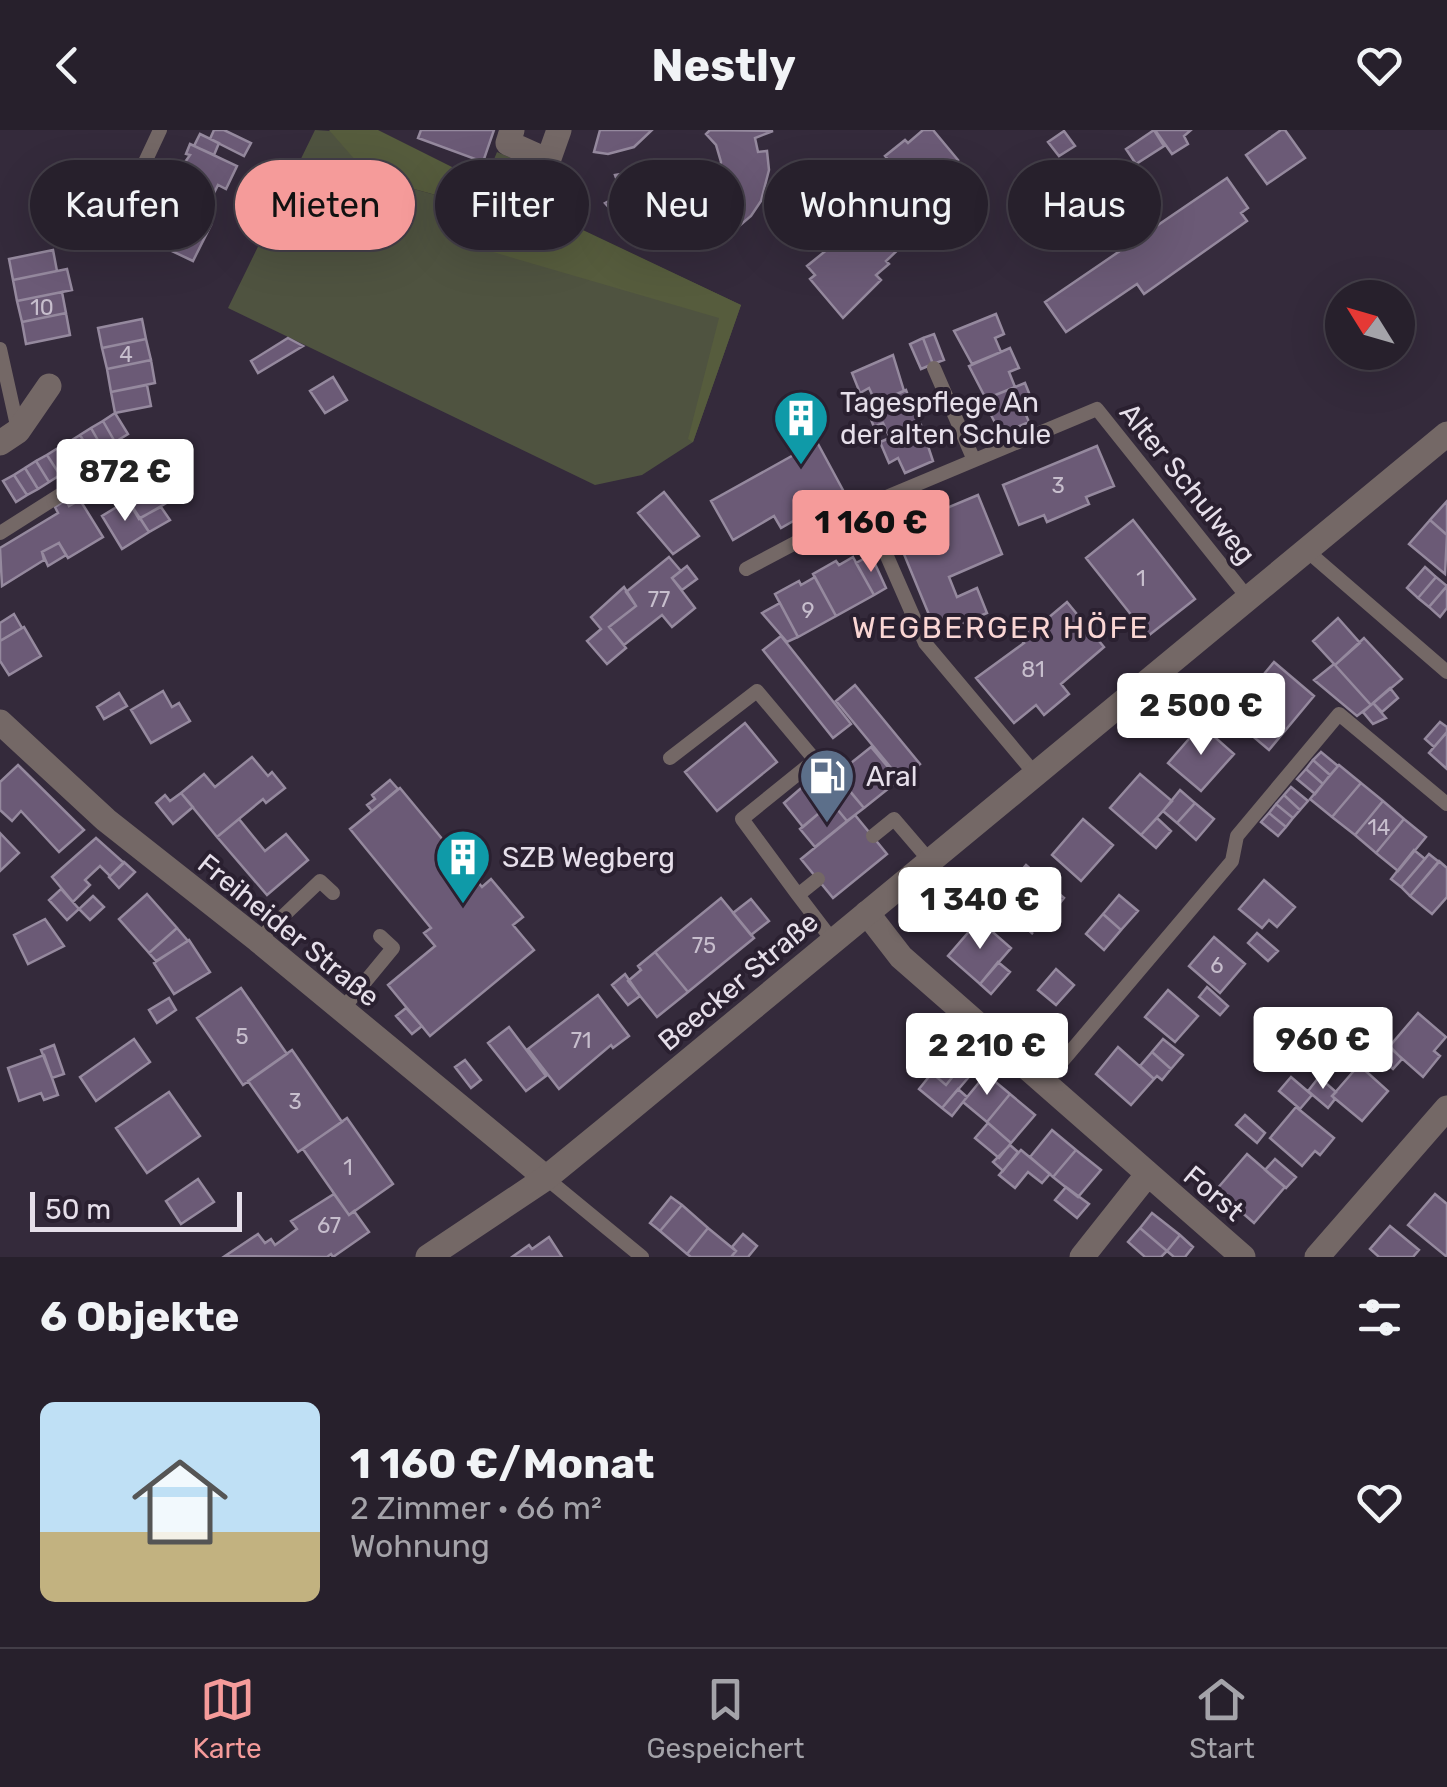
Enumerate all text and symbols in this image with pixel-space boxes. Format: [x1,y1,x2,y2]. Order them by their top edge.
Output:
icon: back [40,38,95,93]
icon: heart [1352,38,1407,93]
text: Nestly [651,39,796,92]
chip: Kaufen [30,160,215,250]
chip: Mieten [235,160,415,250]
chip: Filter [435,160,589,250]
chip: Neu [609,160,744,250]
chip: Wohnung [764,160,988,250]
chip: Haus [1008,160,1161,250]
north arrow [1325,280,1415,370]
map controls [1325,280,1415,370]
house number: 10 [30,294,54,321]
house number: 4 [119,341,133,368]
place label: Tagespflege An der alten Schule [840,386,1051,451]
building icon: Tagespflege An der alten Schule [771,388,831,467]
street label: Alter Schulweg [1113,396,1262,570]
pin: 872 € [55,439,195,524]
text: 872 € [79,452,171,490]
house number: 3 [1051,472,1065,499]
pin: 1 160 € [779,490,963,575]
text: 1 160 € [814,503,928,541]
house number: 1 [1136,565,1146,592]
house number: 77 [648,586,670,613]
house number: 9 [801,597,815,624]
district label: WEGBERGER HÖFE [852,610,1150,646]
house number: 81 [1021,656,1045,683]
pin: 2 500 € [1109,673,1293,758]
text: 2 500 € [1139,686,1263,724]
fuel station icon: Aral [797,746,857,825]
place label: Aral [866,760,917,793]
house number: 14 [1367,814,1391,841]
building icon: SZB Wegberg [433,827,493,906]
place label: SZB Wegberg [502,841,675,874]
street label: Freiheider Straße [191,847,386,1014]
pin: 1 340 € [888,867,1072,952]
text: 1 340 € [920,880,1040,918]
street label: Beecker Straße [652,905,825,1058]
house number: 75 [692,932,716,959]
house number: 6 [1210,952,1224,979]
pin: 960 € [1253,1007,1393,1092]
pin: 2 210 € [895,1013,1079,1098]
text: 960 € [1276,1020,1370,1058]
house number: 5 [235,1023,249,1050]
text: 2 210 € [928,1026,1046,1064]
house number: 71 [571,1027,591,1054]
house number: 3 [288,1088,302,1115]
house number: 1 [343,1154,353,1181]
street label: Forst [1177,1159,1250,1228]
scale bar [30,1187,242,1232]
text: 50 m [45,1193,111,1226]
house number: 67 [317,1212,341,1239]
icon: filters [1352,1290,1407,1345]
text: 6 Objekte [40,1292,240,1342]
text: 1 160 €/Monat [350,1439,654,1489]
icon: home [120,1442,240,1562]
icon: heart [1352,1475,1407,1530]
text: 2 Zimmer · 66 m² [350,1489,602,1527]
text: Wohnung [350,1527,490,1565]
tab: Karte [192,1672,262,1765]
tab: Gespeichert [646,1672,804,1765]
tab: Start [1189,1672,1255,1765]

